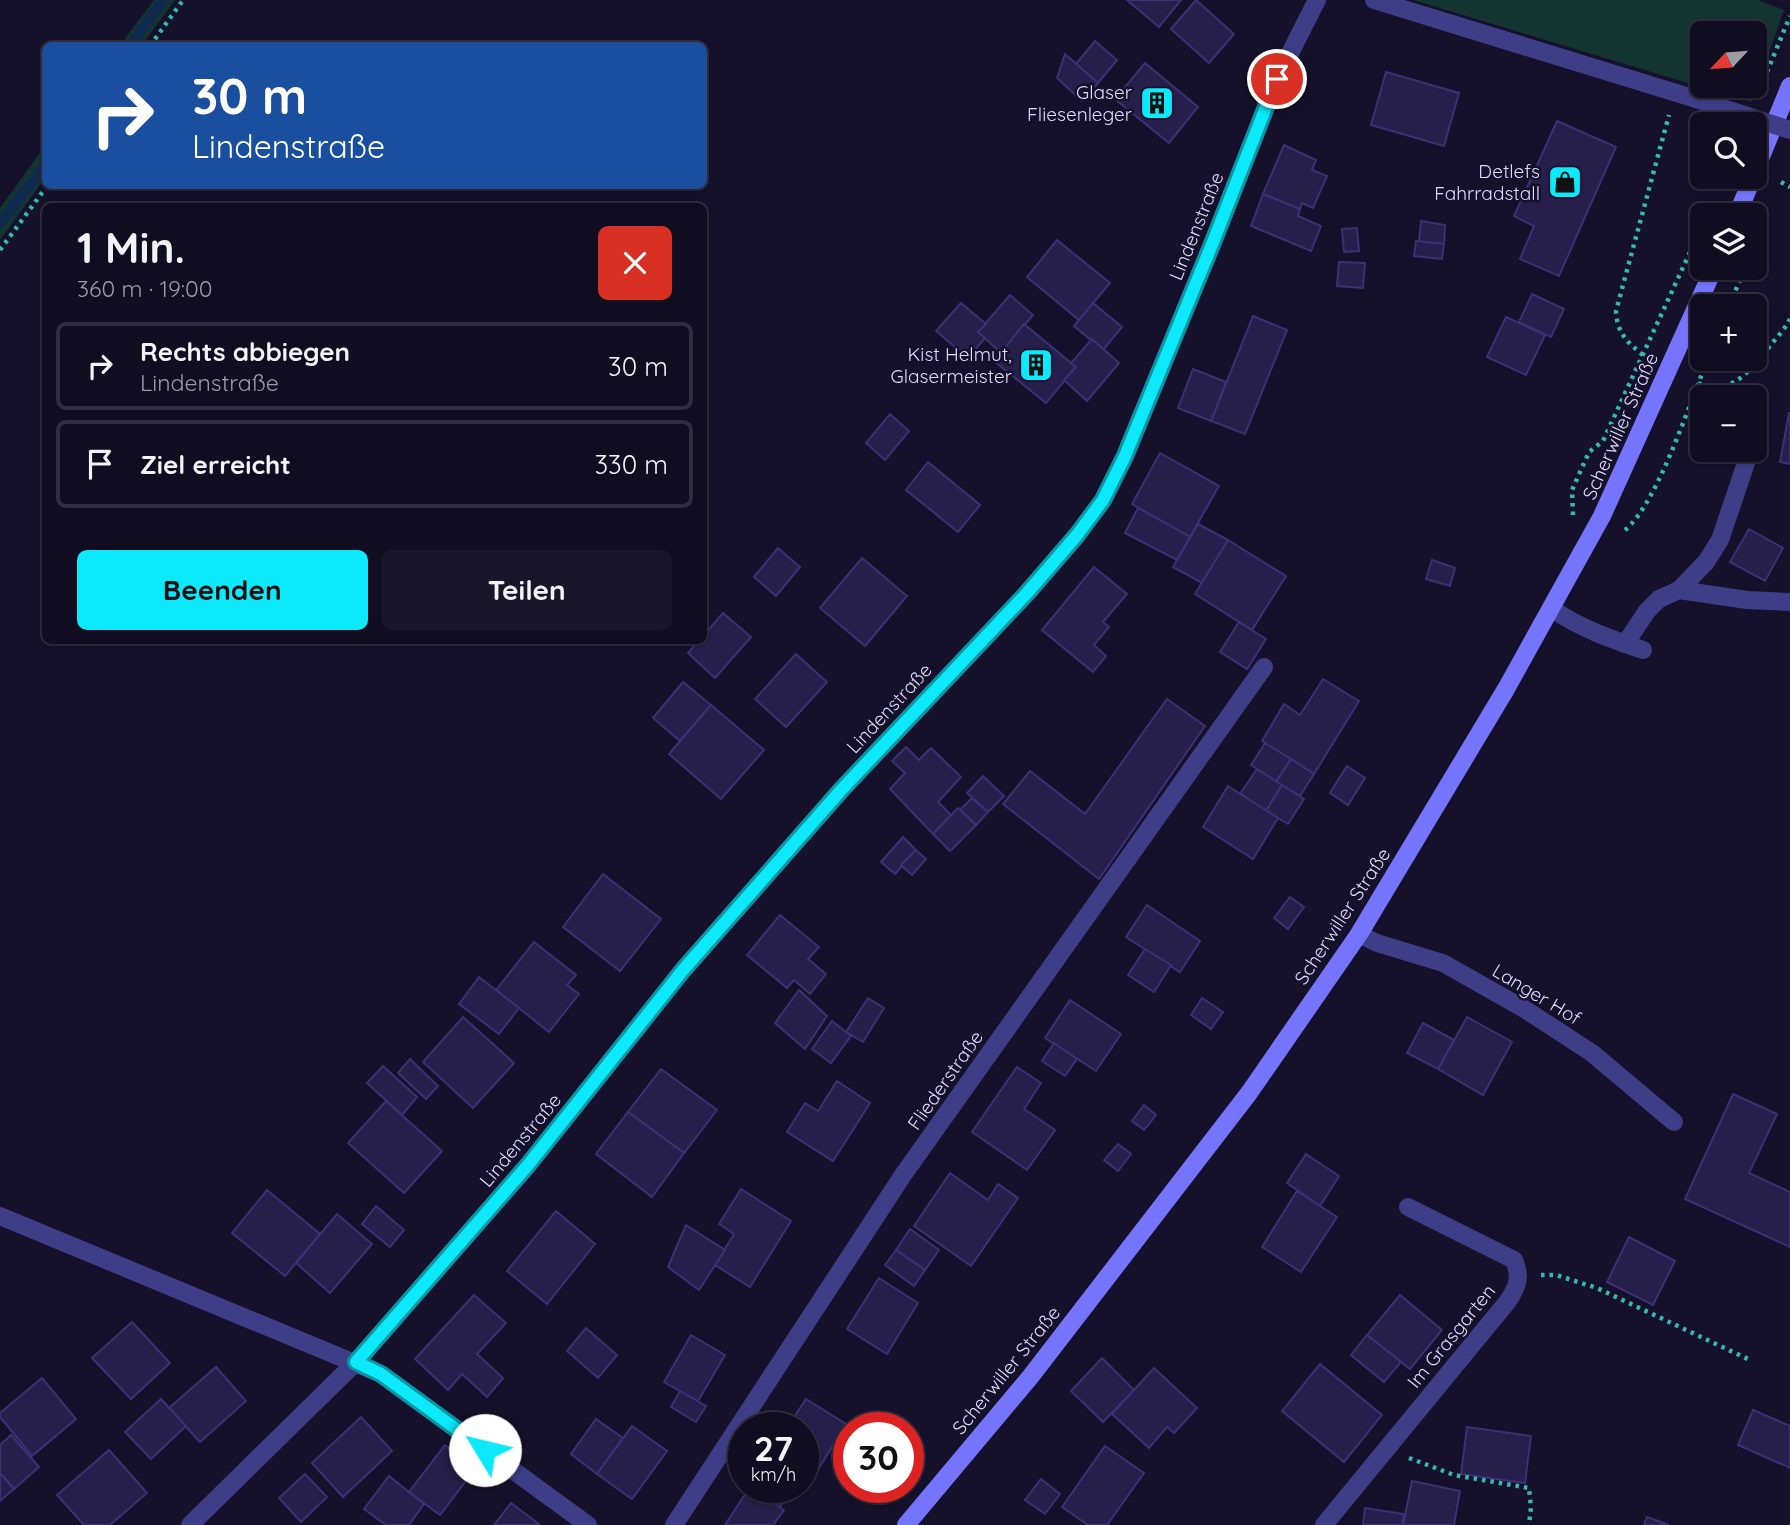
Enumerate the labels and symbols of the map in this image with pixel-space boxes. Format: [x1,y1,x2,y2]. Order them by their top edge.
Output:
north arrow [1690,21,1768,98]
pin [1247,49,1307,109]
place label: Glaser Fliesenleger [1027,80,1133,126]
building icon: Glaser Fliesenleger [1138,84,1176,122]
place label: Detlefs Fahrradstall [1434,159,1540,205]
shop icon: Detlefs Fahrradstall [1546,163,1584,201]
street label: Lindenstraße [1163,168,1229,284]
place label: Kist Helmut, Glasermeister [891,342,1013,388]
building icon: Kist Helmut, Glasermeister [1017,346,1055,384]
street label: Scherwiller Straße [1577,349,1663,503]
street label: Lindenstraße [841,658,937,758]
street label: Scherwiller Straße [1289,843,1395,989]
street label: Langer Hof [1488,958,1586,1030]
street label: Fliederstraße [902,1026,988,1134]
street label: Lindenstraße [474,1088,566,1192]
street label: Im Grasgarten [1402,1279,1500,1393]
street label: Scherwiller Straße [947,1301,1065,1439]
speed limit sign: 30 [833,1412,924,1503]
position arrow [448,1413,522,1487]

